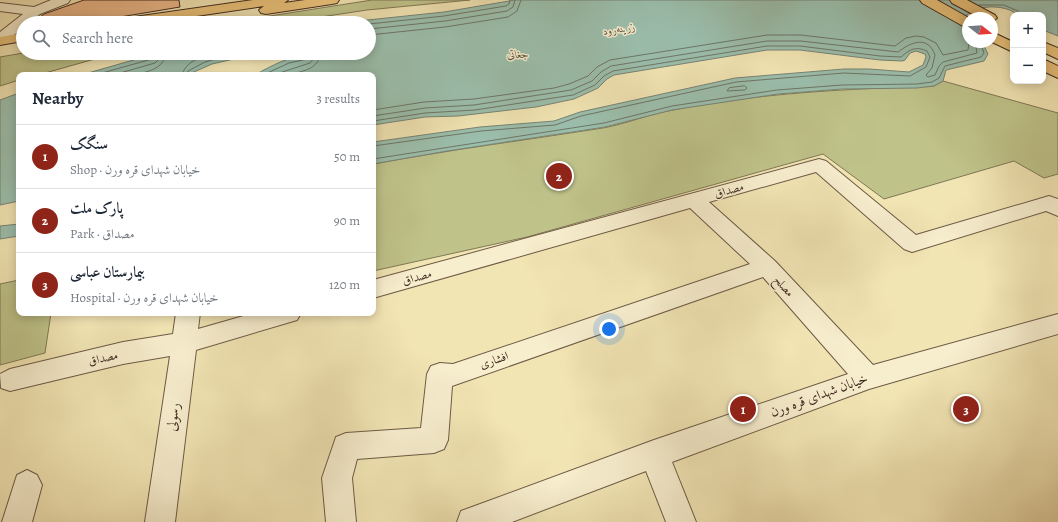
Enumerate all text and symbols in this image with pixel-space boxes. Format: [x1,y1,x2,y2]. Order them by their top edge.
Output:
north arrow [962,12,998,48]
map controls [1010,12,1046,84]
button: + [1010,12,1046,48]
search box [16,16,376,60]
water label: زرینه‌رود [602,19,636,39]
icon: search [30,27,52,49]
text: Search here [62,28,133,48]
water label: جغاتی [507,47,529,62]
button: − [1010,48,1046,84]
text: Nearby [32,87,83,110]
text: 3 results [316,90,360,107]
text: سنگک [70,134,108,154]
text: 1 [43,148,47,165]
text: 50 m [334,148,360,165]
text: Shop · خیابان شهدای قره ورن [70,161,200,178]
pin: 2 [546,161,572,191]
street label: مصداق [712,178,746,202]
text: پارک ملت [70,198,123,218]
text: 2 [42,212,48,229]
text: 90 m [334,212,360,229]
text: Park · مصداق [70,225,134,242]
text: بیمارستان عباسی [70,262,144,282]
street label: مصداق [400,265,434,289]
street label: مصلح [768,272,798,302]
text: 3 [42,276,48,293]
text: 120 m [329,276,360,293]
text: Hospital · خیابان شهدای قره ورن [70,289,219,306]
your location [599,319,619,339]
street label: مصداق [87,347,119,369]
street label: افشاری [477,347,511,372]
street label: خیابان شهدای قره ورن [767,368,871,422]
pin: 1 [730,394,756,424]
pin: 3 [953,394,979,424]
street label: رسولی [162,402,184,432]

